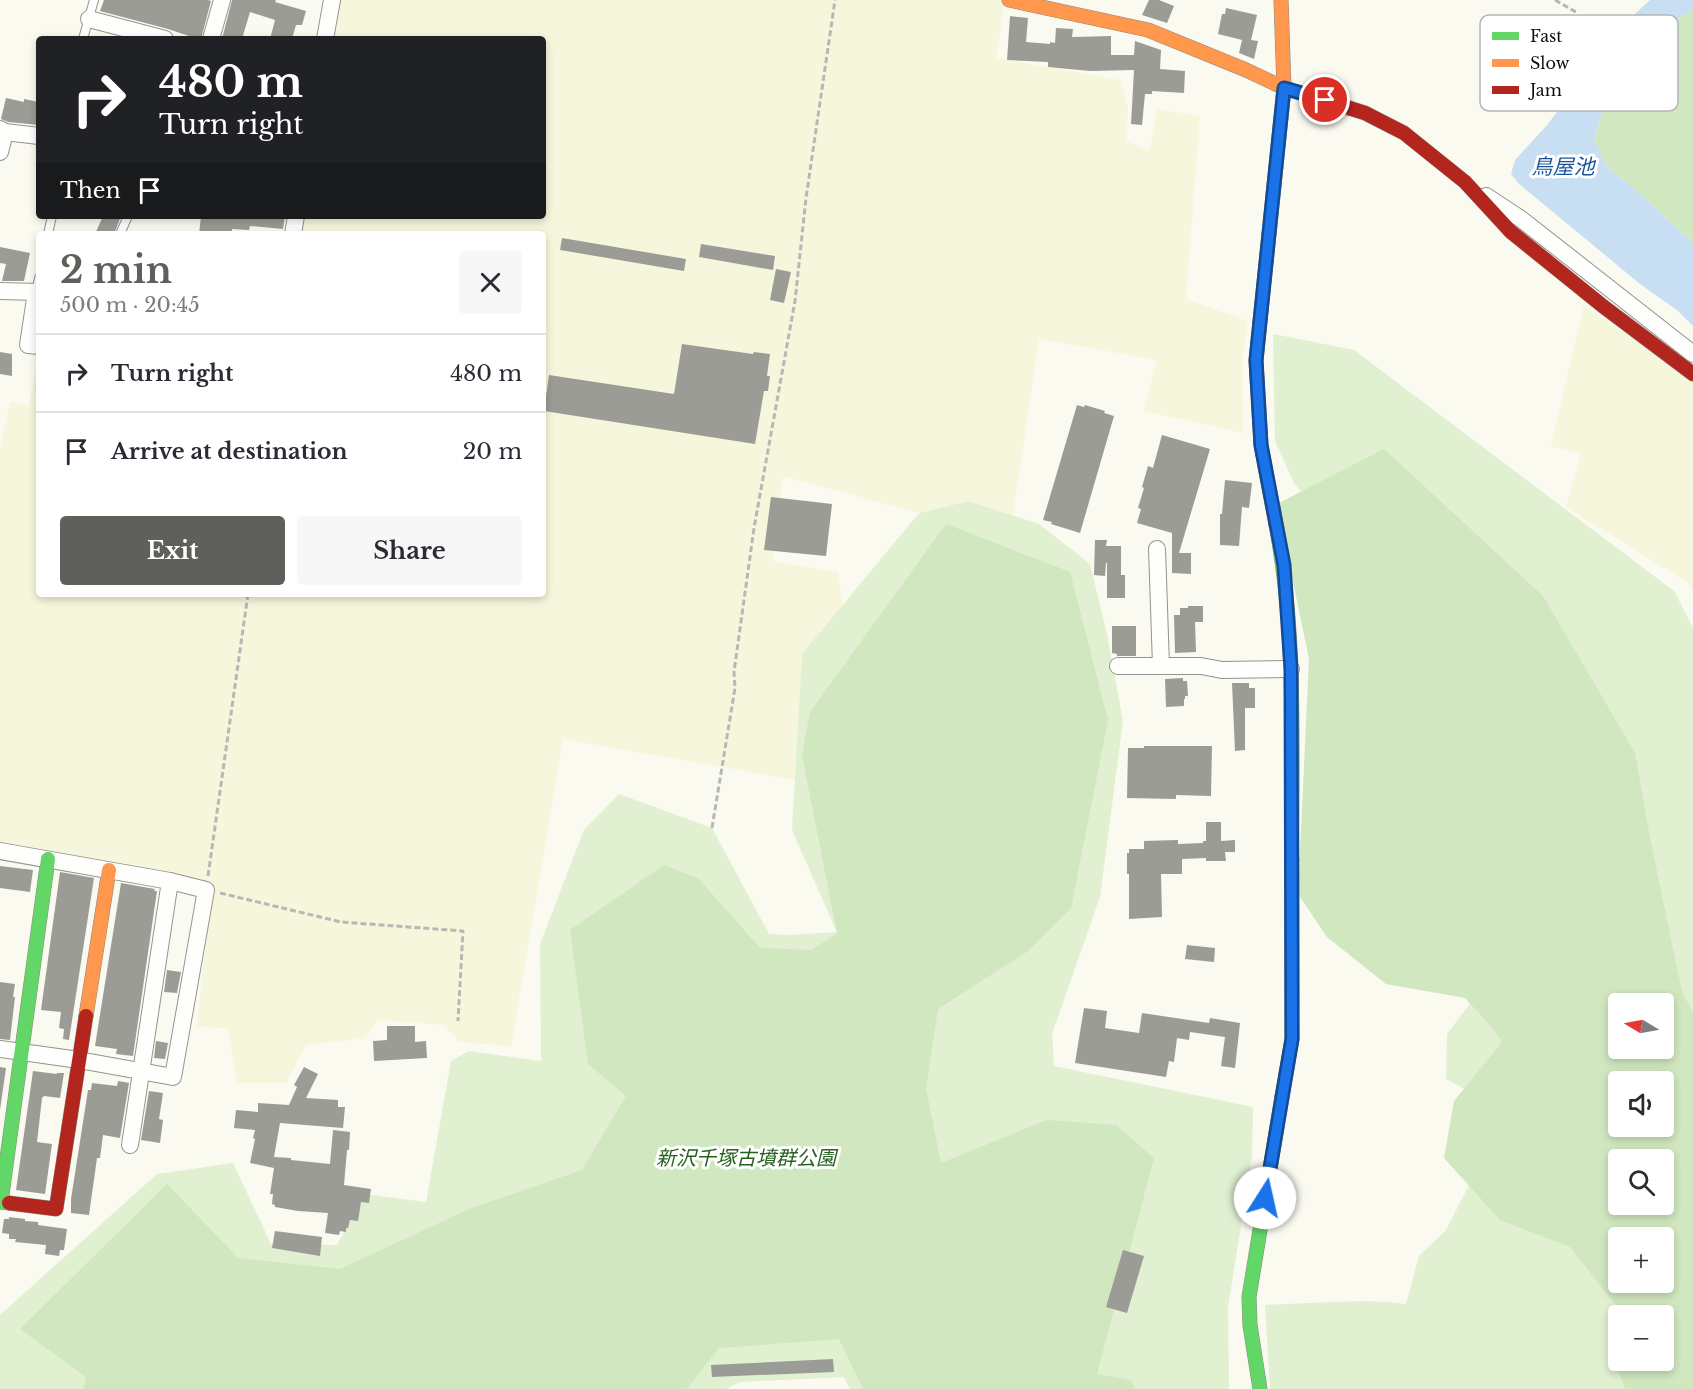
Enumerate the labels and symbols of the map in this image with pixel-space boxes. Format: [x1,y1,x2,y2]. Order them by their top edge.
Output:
legend [1480,15,1678,111]
text: Fast [1530,26,1562,46]
text: Slow [1530,53,1570,73]
pin [1299,74,1350,125]
text: Jam [1528,80,1562,100]
water label: 鳥屋池 [1532,154,1596,180]
north arrow [1608,993,1674,1059]
park label: 新沢千塚古墳群公園 [656,1146,839,1170]
position arrow [1233,1166,1297,1230]

